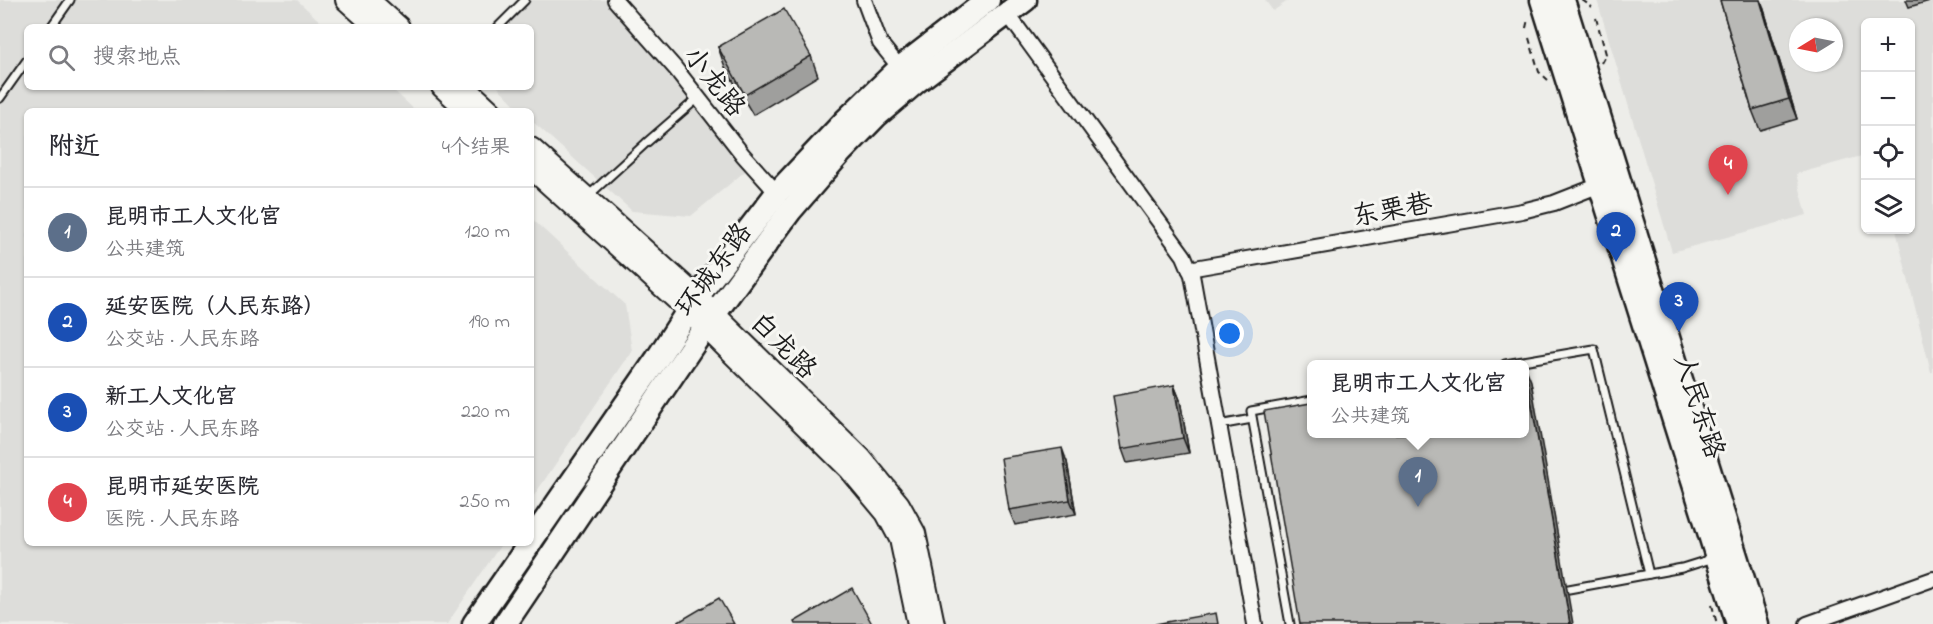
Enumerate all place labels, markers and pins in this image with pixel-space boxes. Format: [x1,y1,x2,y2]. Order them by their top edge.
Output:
pin: 4 [1708,146,1748,195]
pin: 2 [1596,212,1636,262]
pin: 3 [1660,282,1698,332]
pin: 1 [1398,458,1438,507]

